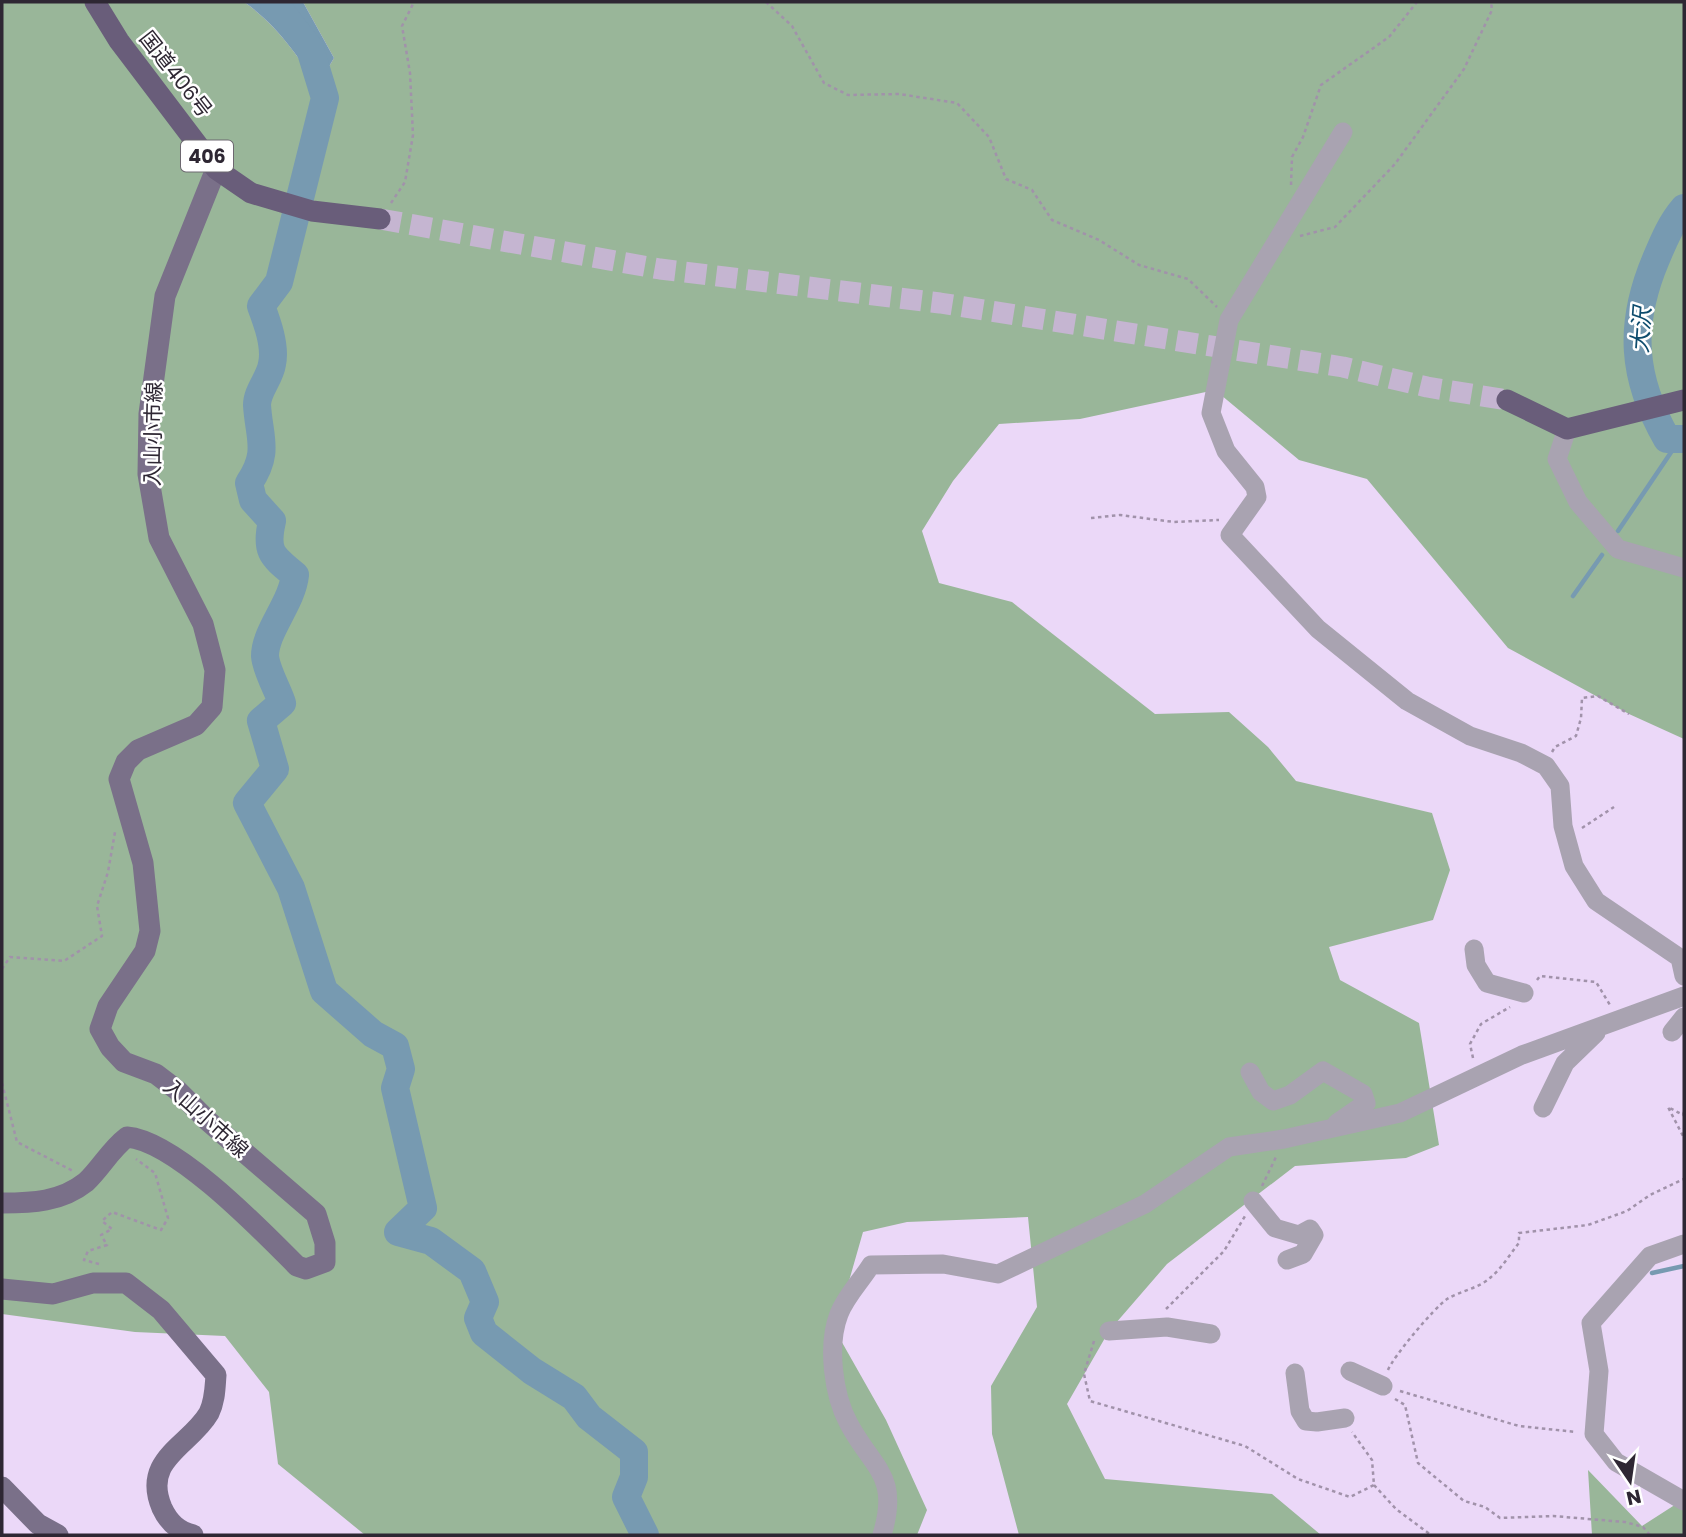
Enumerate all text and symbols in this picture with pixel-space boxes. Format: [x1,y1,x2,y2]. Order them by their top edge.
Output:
street label: 国道406号 [133,25,219,123]
road number: 406 [181,140,233,172]
water label: 大沢 [1623,303,1659,354]
street label: 入山小市線 [138,381,168,487]
street label: 入山小市線 [157,1072,255,1164]
north arrow [1595,1446,1665,1516]
text: N [1624,1482,1644,1512]

